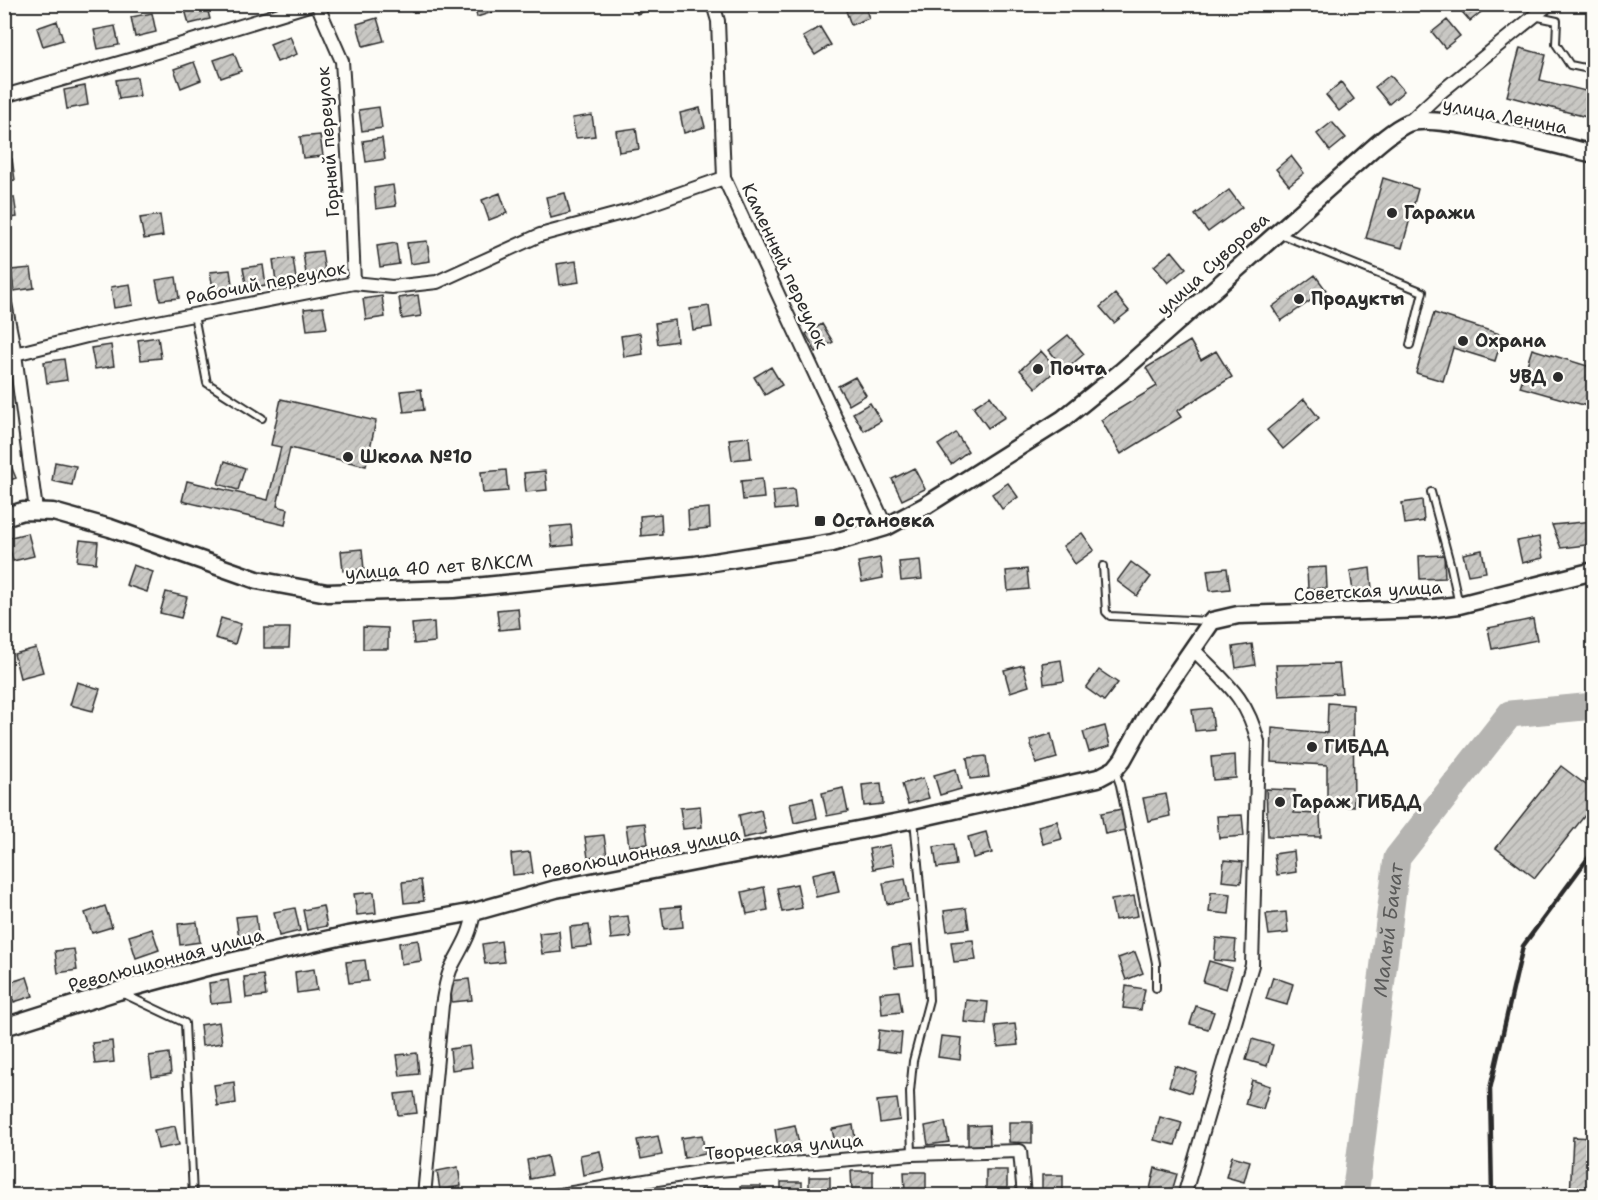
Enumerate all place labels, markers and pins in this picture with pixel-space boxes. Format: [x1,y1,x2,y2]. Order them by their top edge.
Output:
place label: Гаражи [1404,201,1476,225]
marker: Гаражи [1385,206,1399,220]
place label: Продукты [1311,287,1405,311]
marker: Продукты [1292,292,1306,306]
place label: Охрана [1475,329,1547,353]
marker: Охрана [1456,334,1470,348]
place label: Почта [1050,357,1108,381]
marker: Почта [1031,362,1045,376]
place label: УВД [1509,365,1546,389]
marker: УВД [1551,370,1565,384]
place label: Школа №10 [360,445,472,469]
marker: Школа №10 [341,450,355,464]
place label: Остановка [832,509,935,533]
marker: Остановка [813,514,827,528]
place label: ГИБДД [1324,735,1389,759]
marker: ГИБДД [1305,740,1319,754]
place label: Гараж ГИБДД [1292,790,1422,814]
marker: Гараж ГИБДД [1273,795,1287,809]

